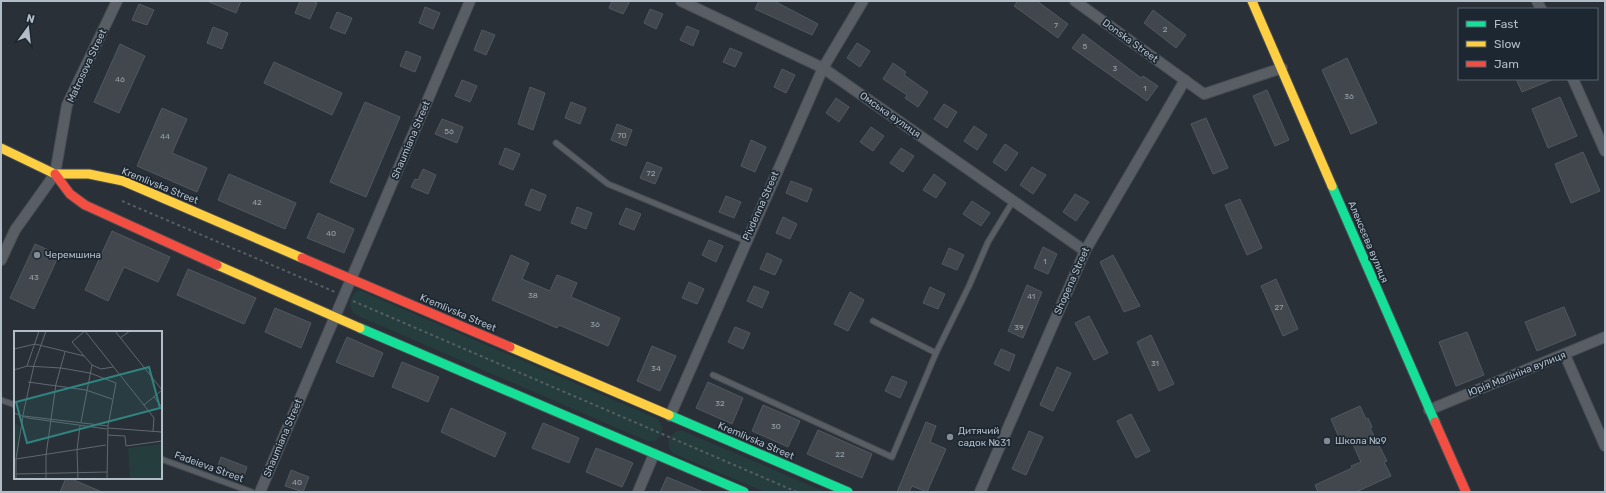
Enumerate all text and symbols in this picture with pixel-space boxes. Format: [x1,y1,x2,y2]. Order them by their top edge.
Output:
north arrow [8,8,48,48]
legend [1458,8,1598,80]
text: N [25,12,36,26]
street label: Donska Street [1100,17,1160,65]
text: Fast [1494,17,1518,31]
house number: 7 [1054,21,1058,30]
house number: 2 [1163,25,1168,34]
street label: Matrosova Street [65,27,109,105]
text: Slow [1494,37,1521,51]
house number: 5 [1083,42,1088,51]
text: Jam [1494,57,1519,71]
house number: 3 [1113,64,1118,73]
house number: 46 [115,75,125,84]
house number: 1 [1143,84,1147,93]
street label: Омська вулиця [857,90,923,140]
house number: 36 [1344,92,1354,101]
street label: Shaumiana Street [389,99,433,181]
house number: 56 [444,127,454,136]
house number: 70 [617,131,627,140]
house number: 44 [160,132,170,141]
street label: Kremlivska Street [120,165,200,207]
house number: 72 [647,169,656,178]
street label: Pivdenna Street [740,169,782,243]
house number: 42 [252,198,262,207]
street label: Алексєєва вулиця [1345,199,1391,285]
house number: 40 [326,229,336,238]
street label: Shopena Street [1052,245,1092,317]
place label: Черемшина [45,249,101,261]
marker: Черемшина [32,250,42,260]
house number: 1 [1043,257,1047,266]
house number: 43 [29,273,39,282]
house number: 38 [528,291,538,300]
street label: Kremlivska Street [418,292,498,334]
house number: 41 [1027,292,1035,301]
house number: 27 [1275,303,1283,312]
house number: 36 [590,320,600,329]
house number: 39 [1014,323,1024,332]
inset map [14,331,162,479]
street label: Юрія Малініна вулиця [1466,349,1568,399]
house number: 31 [1151,359,1159,368]
house number: 34 [651,364,661,373]
street label: Shaumiana Street [261,397,305,479]
house number: 32 [715,399,725,408]
street label: Kremlivska Street [716,420,796,462]
house number: 30 [771,422,781,431]
place label: Дитячий садок №31 [958,425,1010,449]
marker: Дитячий садок №31 [945,432,955,442]
place label: Школа №9 [1335,435,1387,447]
marker: Школа №9 [1322,436,1332,446]
street label: Fadeieva Street [173,449,245,485]
house number: 22 [835,450,845,459]
house number: 40 [292,478,302,487]

